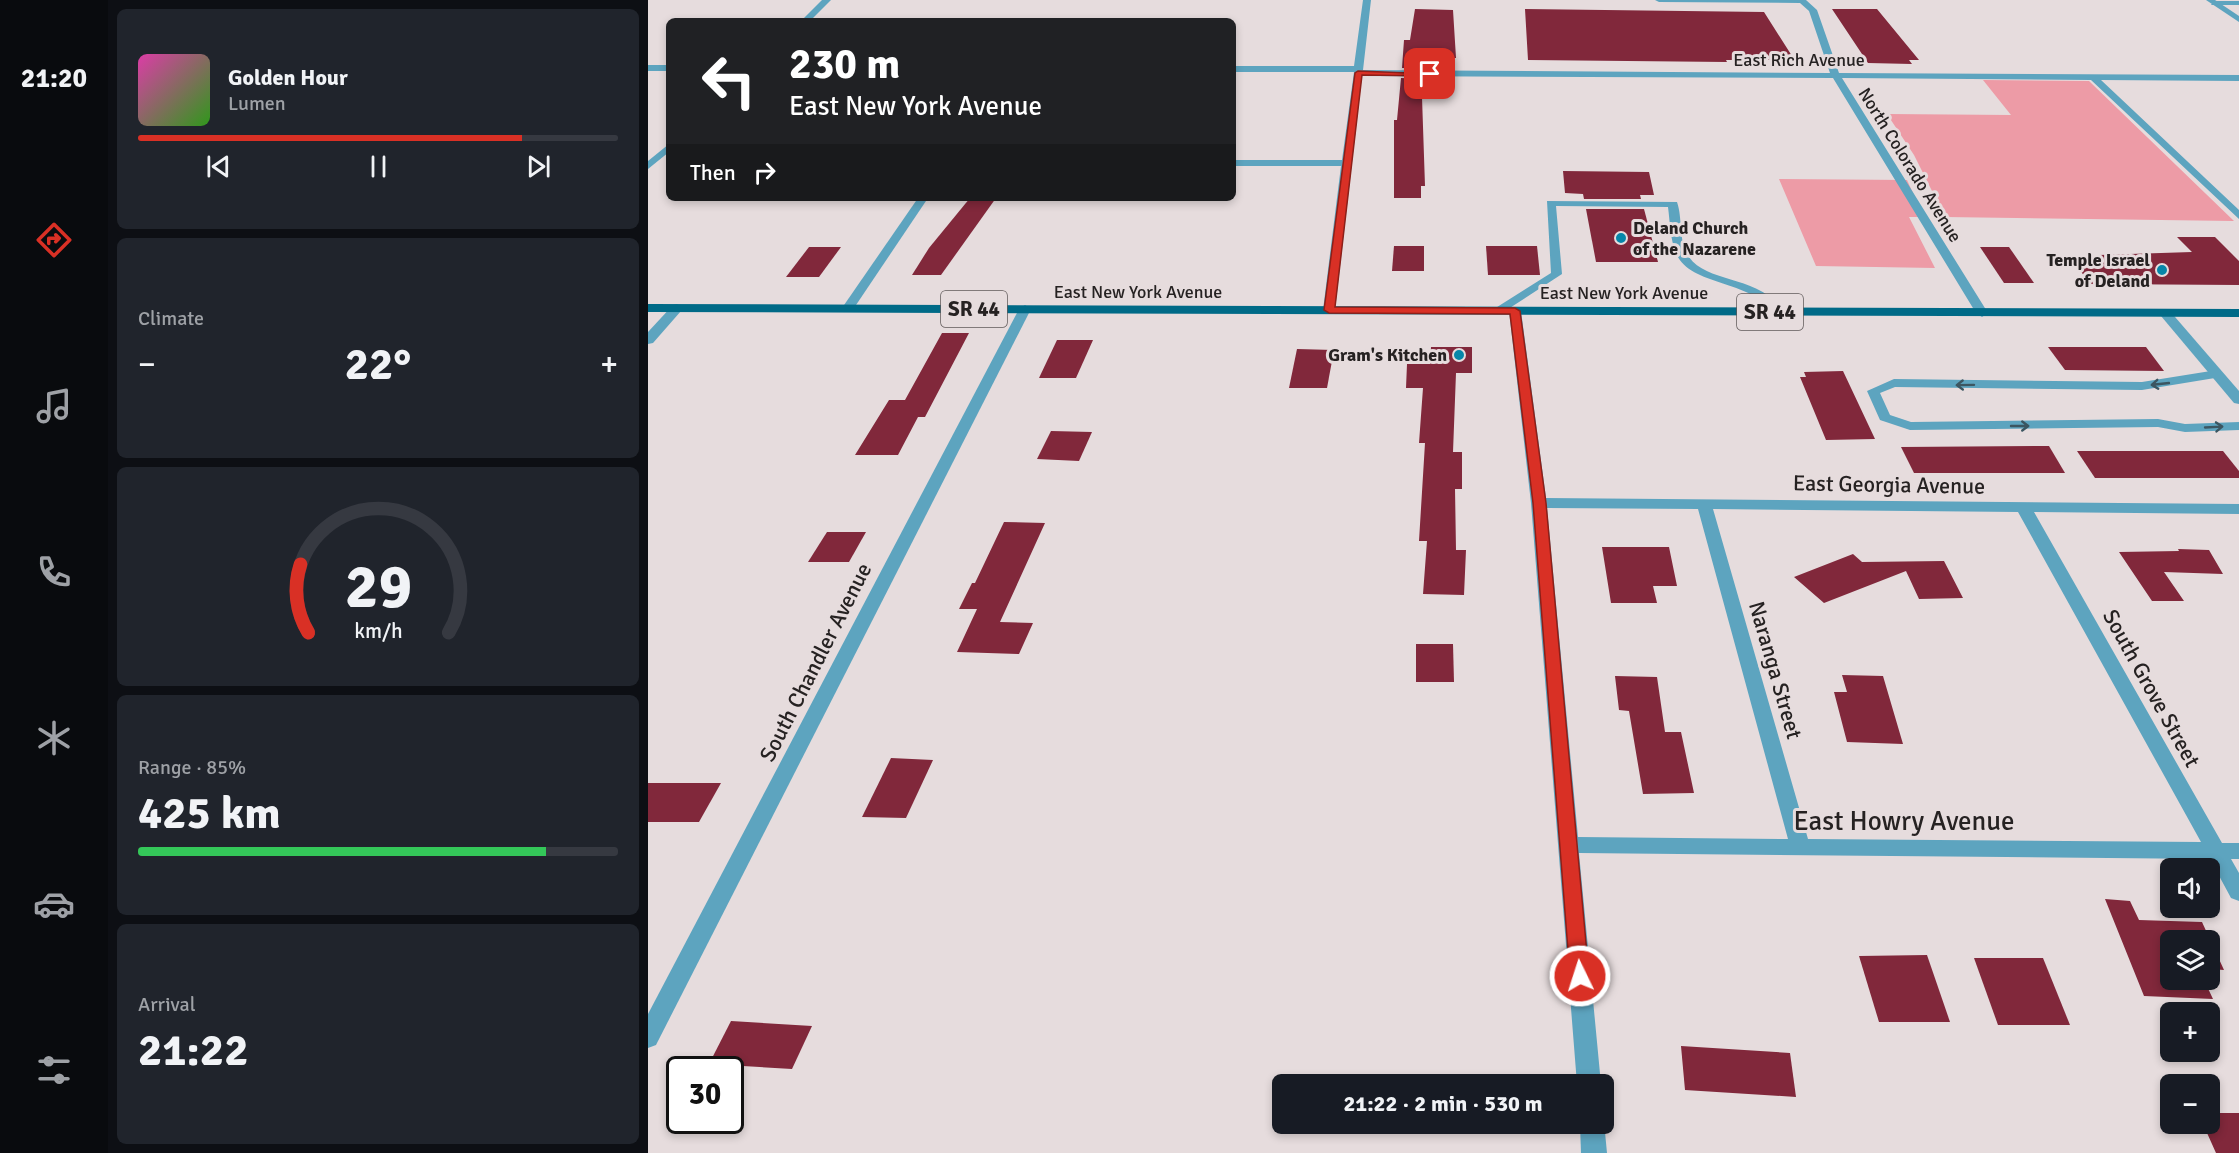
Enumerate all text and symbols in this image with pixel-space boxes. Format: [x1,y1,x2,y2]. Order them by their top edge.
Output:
text: 230 m [789,39,900,90]
icon: left [690,42,768,120]
pin [1404,48,1455,99]
street label: East Rich Avenue [1733,49,1865,71]
icon: arrive [1413,57,1446,90]
text: 21:20 [21,62,87,95]
text: Golden Hour [228,64,348,91]
street label: North Colorado Avenue [1854,84,1966,246]
text: East New York Avenue [789,90,1042,123]
text: Lumen [228,91,286,116]
icon: previous [202,150,235,183]
icon: pause [362,150,395,183]
icon: next [522,150,555,183]
icon: right [748,156,781,189]
text: Then [690,159,736,186]
place label: Deland Church of the Nazarene [1633,217,1756,260]
icon: directions [33,219,75,261]
marker: Deland Church of the Nazarene [1614,231,1628,245]
place label: Temple Israel of Deland [2047,249,2150,292]
marker: Temple Israel of Deland [2155,263,2169,277]
street label: East New York Avenue [1054,281,1222,303]
street label: East New York Avenue [1540,282,1708,304]
road number: SR 44 [941,291,1007,327]
road number: SR 44 [1737,294,1803,330]
text: Climate [138,306,204,331]
text: 22° [345,337,411,392]
text: − [138,344,156,385]
text: + [600,344,618,385]
place label: Gram's Kitchen [1328,344,1447,366]
marker: Gram's Kitchen [1452,348,1466,362]
one-way arrow [1955,379,1975,391]
one-way arrow [2150,379,2170,390]
icon: music [33,385,75,427]
one-way arrow [2010,420,2030,431]
one-way arrow [2204,422,2224,433]
street label: East Georgia Avenue [1793,469,1985,500]
text: 29 [344,549,412,626]
icon: phone [33,551,75,593]
street label: South Chandler Avenue [754,558,877,766]
street label: Naranga Street [1743,598,1808,742]
street label: South Grove Street [2097,605,2206,772]
text: km/h [354,619,402,645]
icon: climate [33,717,75,759]
text: Range · 85% [138,755,246,780]
text: 425 km [138,786,281,841]
street label: East Howry Avenue [1793,805,2015,838]
map controls [2160,858,2220,1134]
button: sound [2160,858,2220,918]
icon: car [33,883,75,925]
button: layers [2160,930,2220,990]
position arrow [1548,944,1612,1008]
text: Arrival [138,992,196,1017]
button: + [2160,1002,2220,1062]
text: 21:22 [138,1023,248,1078]
icon: filters [33,1049,75,1091]
speed limit sign: 30 [666,1056,744,1134]
button: − [2160,1074,2220,1134]
text: 21:22 · 2 min · 530 m [1343,1090,1543,1117]

